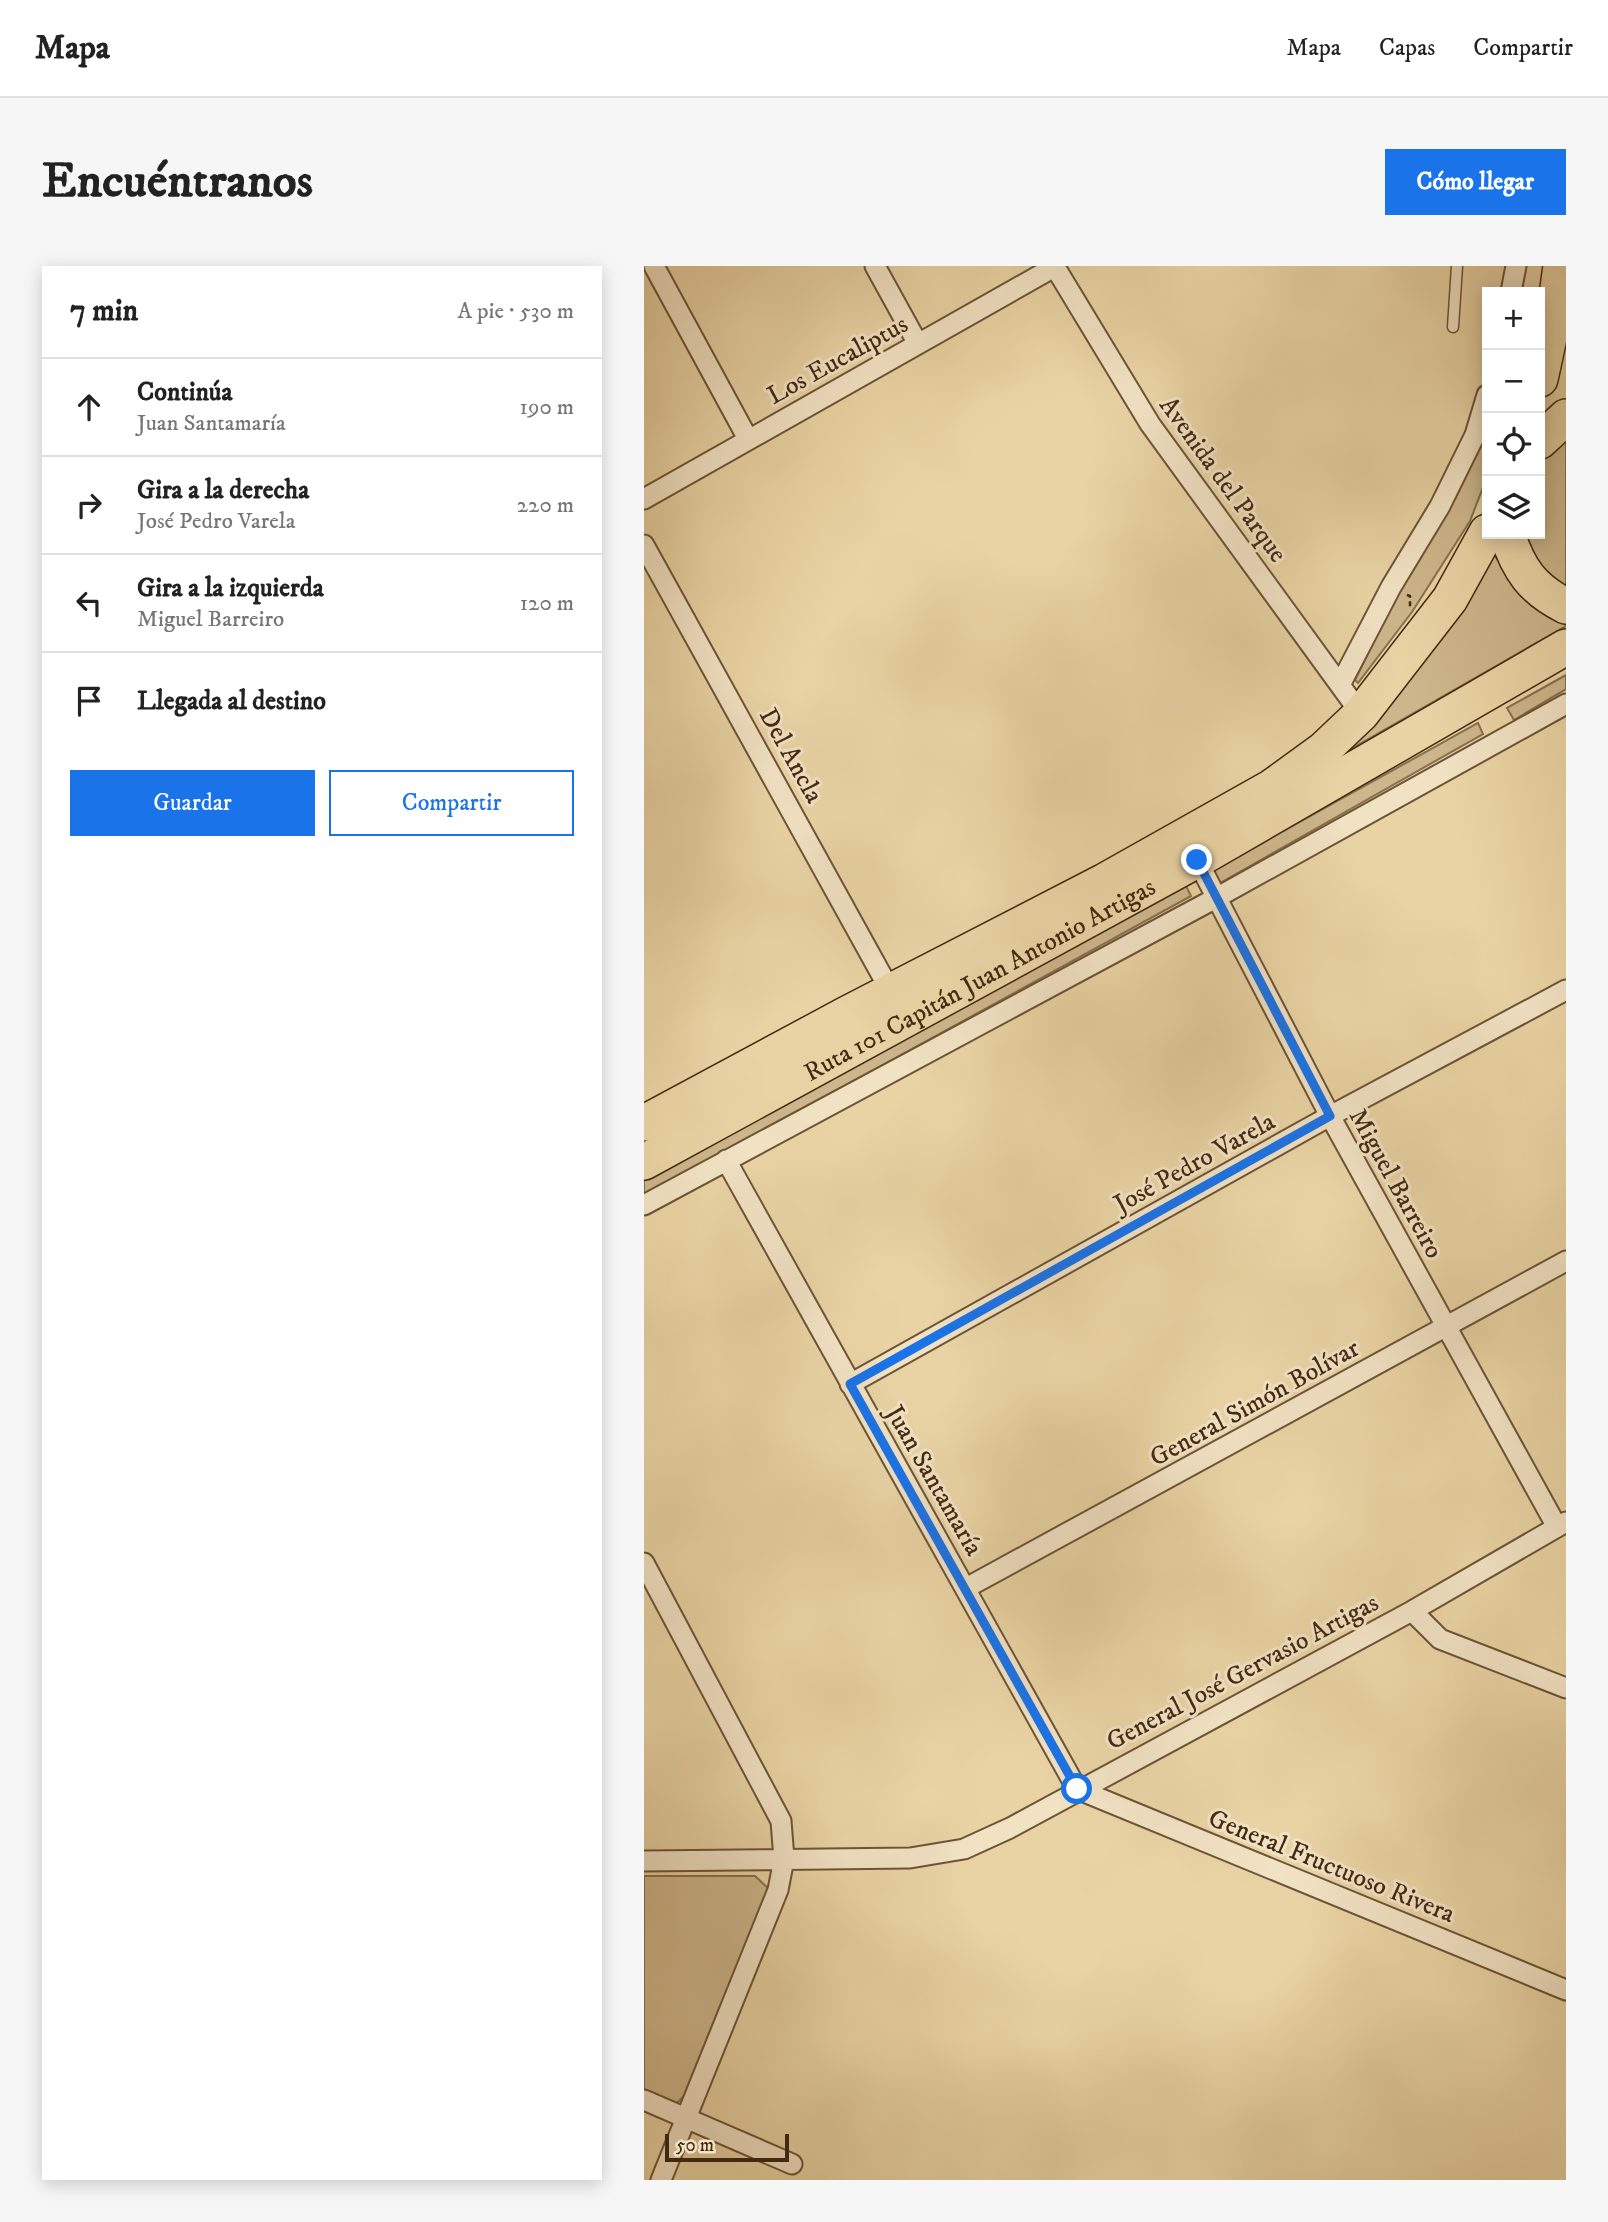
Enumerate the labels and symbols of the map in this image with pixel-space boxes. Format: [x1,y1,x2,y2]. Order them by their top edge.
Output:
street label: Los Eucaliptus [762,308,914,413]
street label: Avenida del Parque [1152,390,1294,569]
street label: Del Ancla [751,702,830,809]
route end [1181,844,1212,875]
street label: Ruta 101 Capitán Juan Antonio Artigas [798,871,1162,1090]
street label: Miguel Barreiro [1341,1103,1450,1265]
street label: José Pedro Varela [1107,1105,1281,1222]
street label: General Simón Bolívar [1144,1332,1366,1475]
street label: Juan Santamaría [876,1398,990,1562]
street label: General José Gervasio Artigas [1101,1586,1384,1758]
route start [1061,1773,1092,1804]
street label: General Fructuoso Rivera [1203,1802,1459,1931]
scale bar [665,2131,789,2163]

